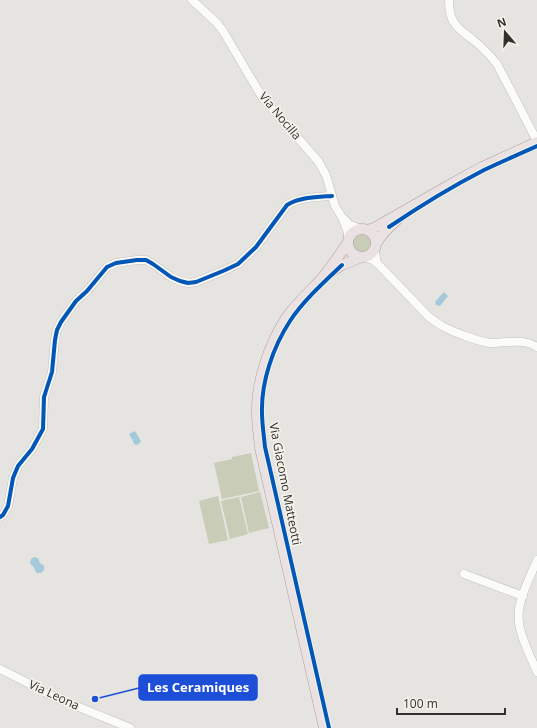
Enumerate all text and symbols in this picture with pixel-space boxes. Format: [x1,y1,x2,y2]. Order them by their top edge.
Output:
north arrow [485,12,525,52]
text: N [495,14,508,31]
street label: Via Nocilla [255,88,305,143]
street label: Via Giacomo Matteotti [265,421,306,547]
street label: Via Leona [26,675,82,714]
callout: Les Ceramiques [139,675,257,700]
text: Les Ceramiques [147,678,249,696]
scale bar [397,690,505,716]
text: 100 m [403,695,438,712]

